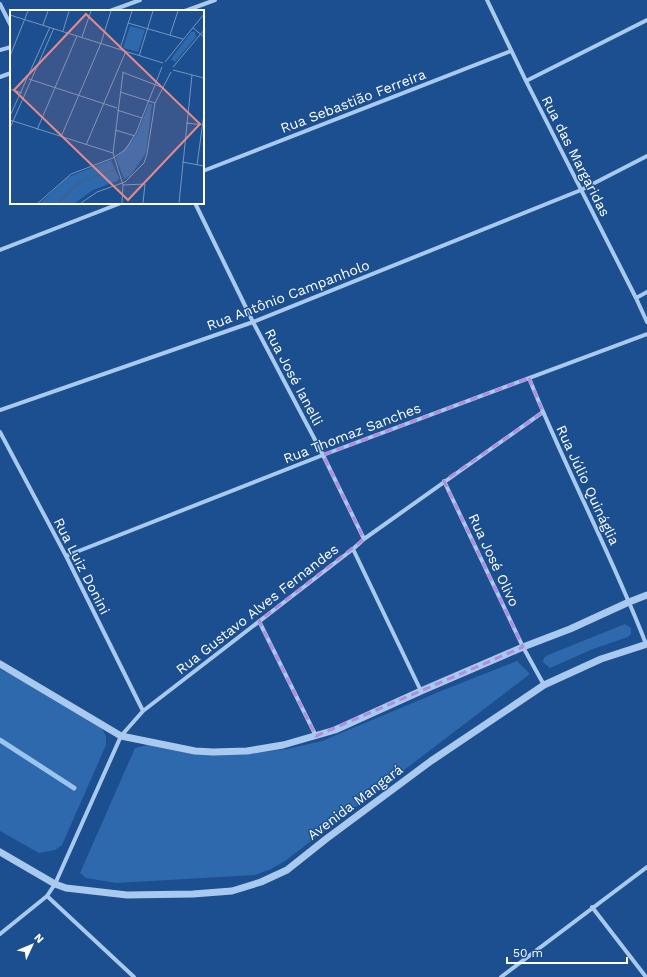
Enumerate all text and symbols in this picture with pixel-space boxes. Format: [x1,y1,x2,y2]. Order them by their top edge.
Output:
inset map [10,10,204,204]
street label: Rua Sebastião Ferreira [278,66,428,136]
street label: Rua das Margaridas [539,93,613,219]
street label: Rua Antônio Campanholo [204,256,372,334]
street label: Rua José Ianelli [262,326,326,428]
street label: Rua Thomaz Sanches [281,399,423,467]
street label: Rua Júlio Quináglia [553,423,623,547]
street label: Rua José Olivo [466,511,522,609]
street label: Rua Luiz Donini [51,515,113,617]
street label: Rua Gustavo Alves Fernandes [173,541,341,677]
street label: Avenida Mangará [304,761,406,843]
north arrow [12,925,52,965]
text: N [31,931,46,946]
scale bar [507,939,627,965]
text: 50 m [513,946,543,960]

